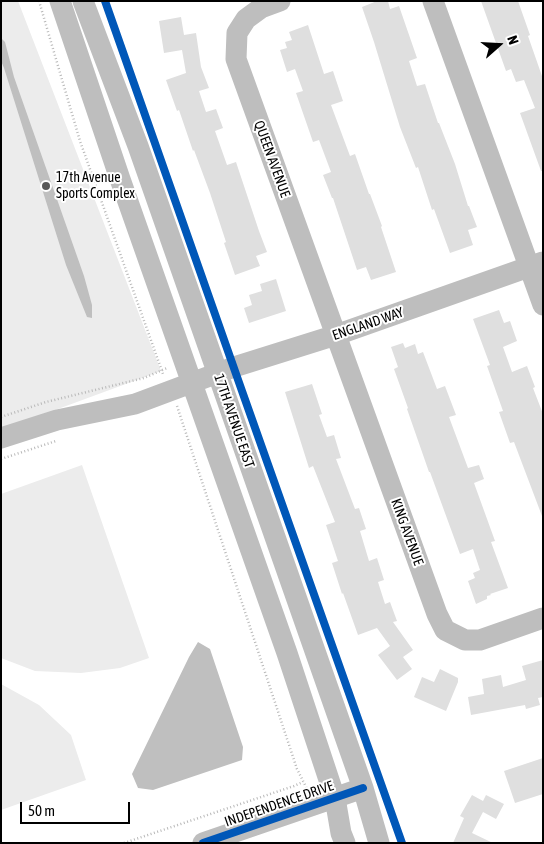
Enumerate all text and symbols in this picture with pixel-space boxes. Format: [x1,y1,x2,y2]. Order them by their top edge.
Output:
north arrow [474,20,524,70]
text: N [504,34,522,47]
street label: QUEEN AVENUE [250,118,294,200]
place label: 17th Avenue Sports Complex [56,170,135,202]
marker: 17th Avenue Sports Complex [40,180,52,192]
street label: ENGLAND WAY [330,304,406,344]
street label: 17TH AVENUE EAST [210,372,258,470]
street label: KING AVENUE [387,496,427,568]
street label: INDEPENDENCE DRIVE [222,777,336,831]
scale bar [22,792,132,824]
text: 50 m [28,802,55,819]

